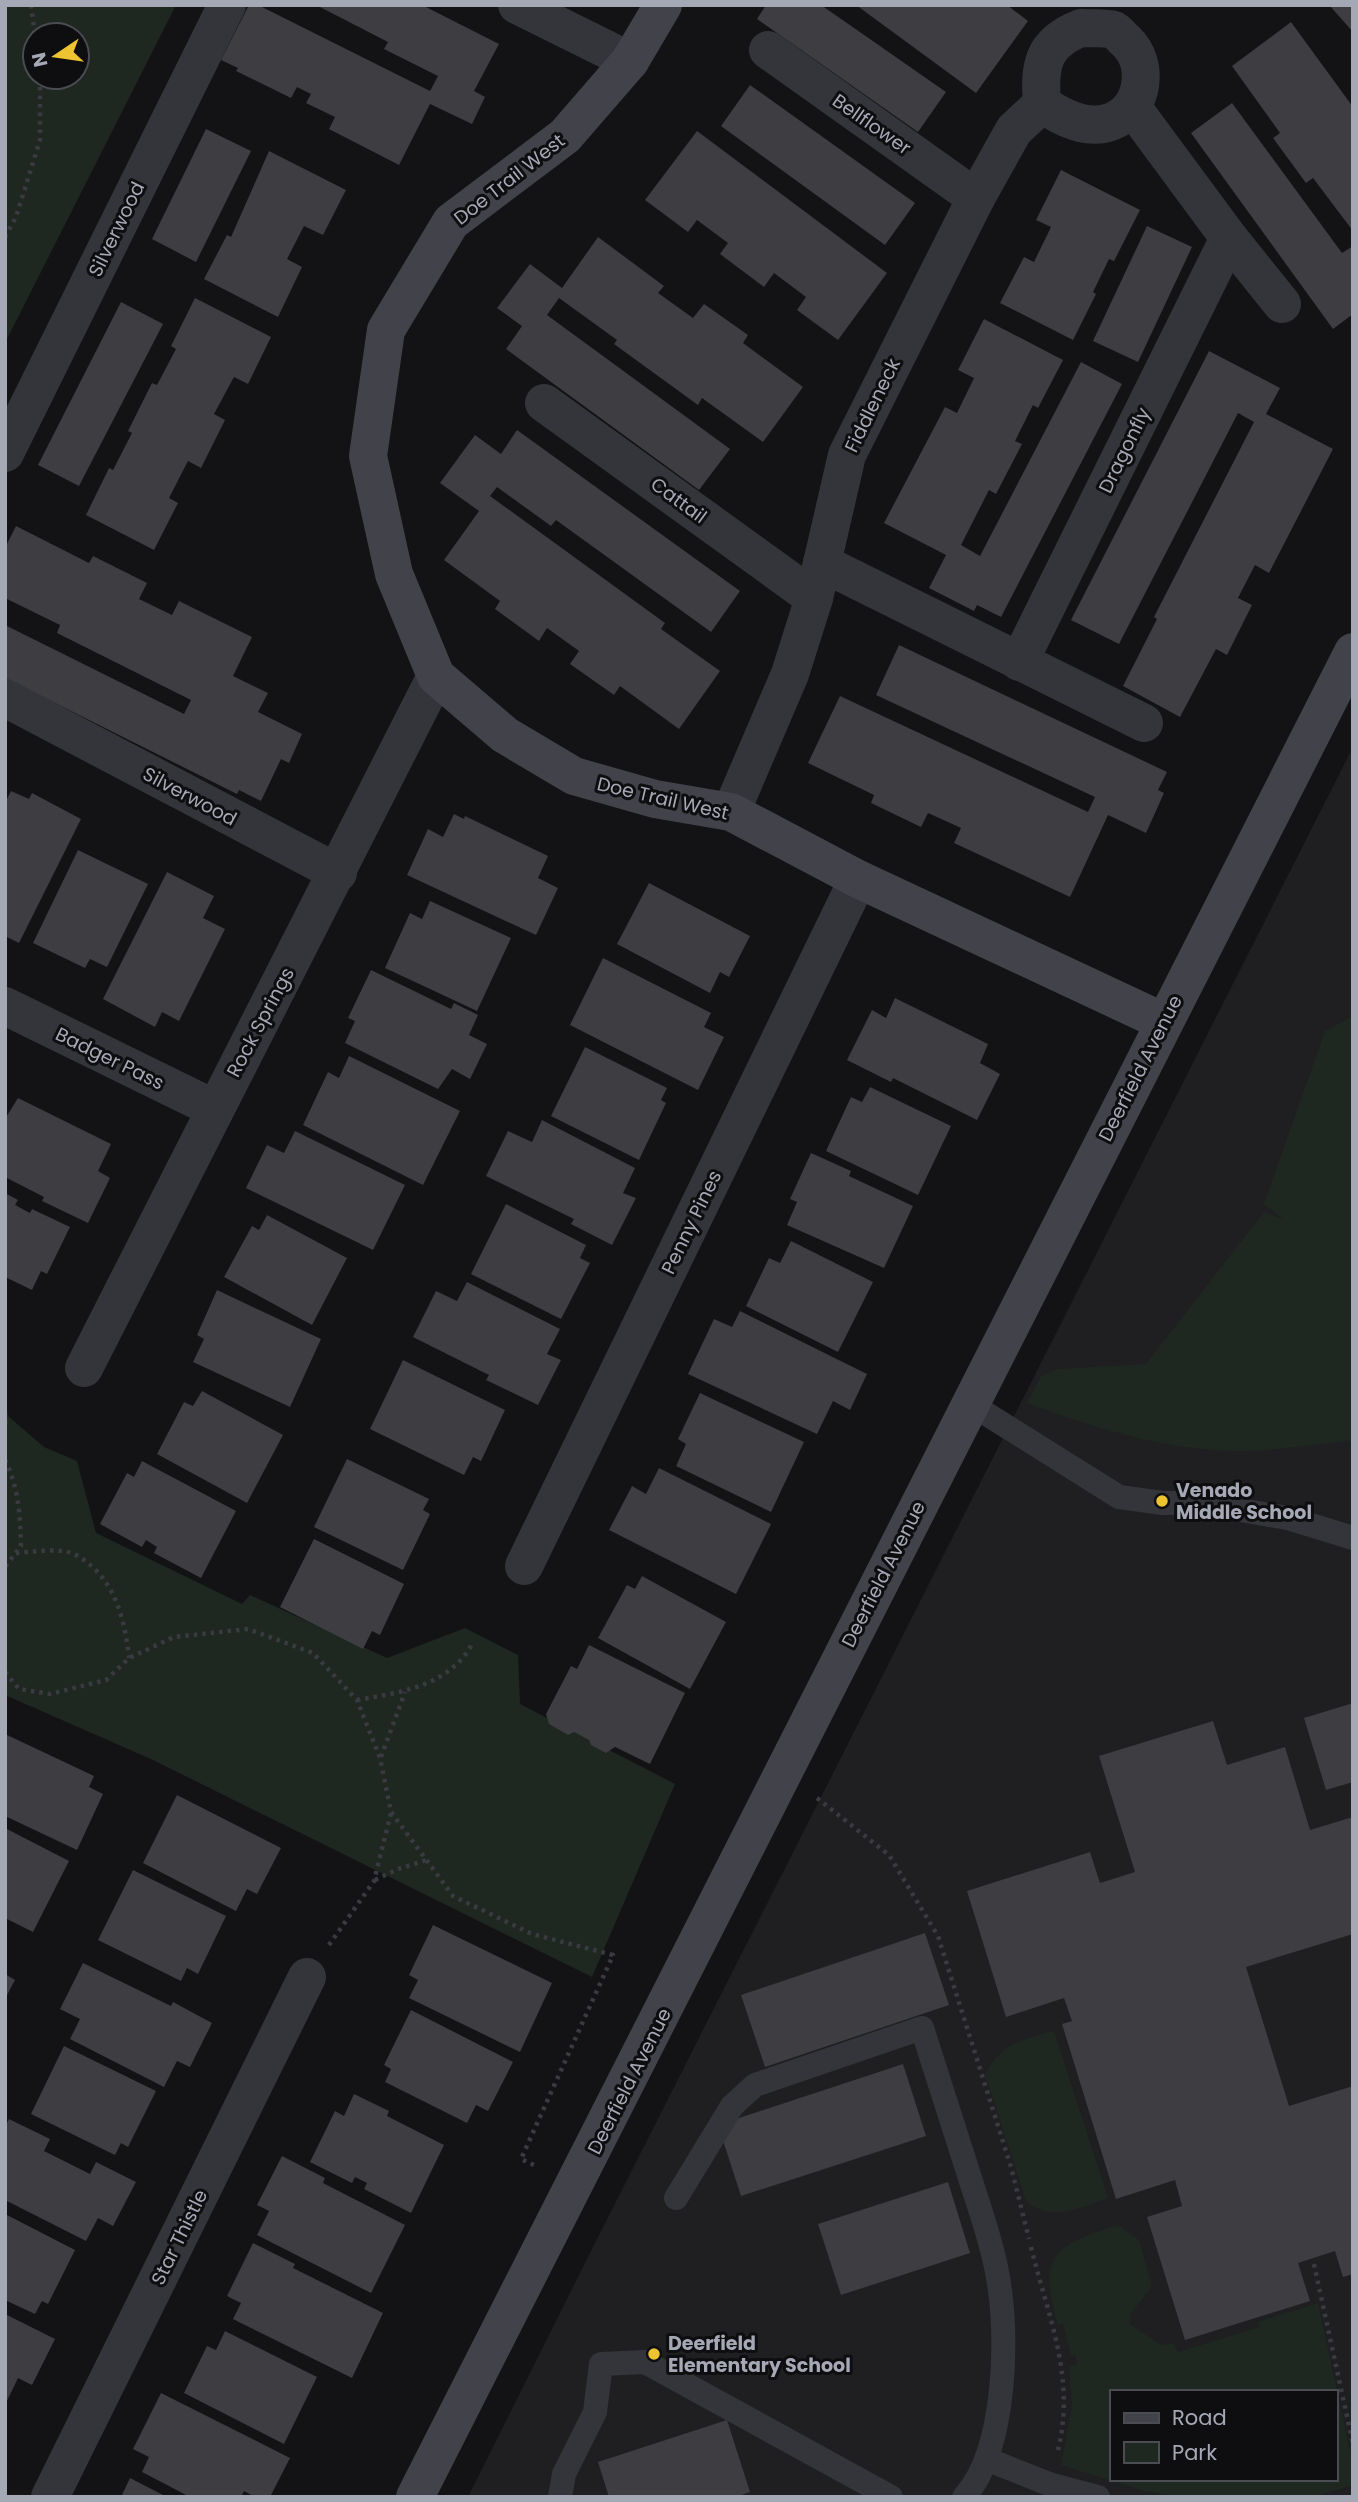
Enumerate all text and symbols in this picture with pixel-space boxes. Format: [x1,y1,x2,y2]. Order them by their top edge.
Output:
north arrow [21,21,91,91]
text: N [25,50,55,70]
street label: Bellflower [827,87,916,161]
street label: Doe Trail West [448,127,571,231]
street label: Silverwood [82,177,151,281]
street label: Fiddleneck [838,353,907,457]
street label: Dragonfly [1092,403,1157,498]
street label: Cattail [645,471,712,530]
street label: Silverwood [138,760,241,832]
street label: Doe Trail West [594,770,731,827]
street label: Rock Springs [220,963,301,1082]
street label: Deerfield Avenue [1092,990,1189,1146]
street label: Badger Pass [51,1020,169,1096]
street label: Penny Pines [655,1166,728,1279]
place label: Venado Middle School [1176,1477,1312,1526]
marker: Venado Middle School [1154,1493,1170,1509]
street label: Deerfield Avenue [835,1496,932,1652]
street label: Deerfield Avenue [581,2003,678,2159]
street label: Star Thistle [145,2185,214,2290]
place label: Deerfield Elementary School [668,2330,851,2379]
marker: Deerfield Elementary School [646,2346,662,2362]
legend [1110,2390,1337,2481]
text: Road [1172,2403,1227,2432]
text: Park [1172,2438,1217,2467]

